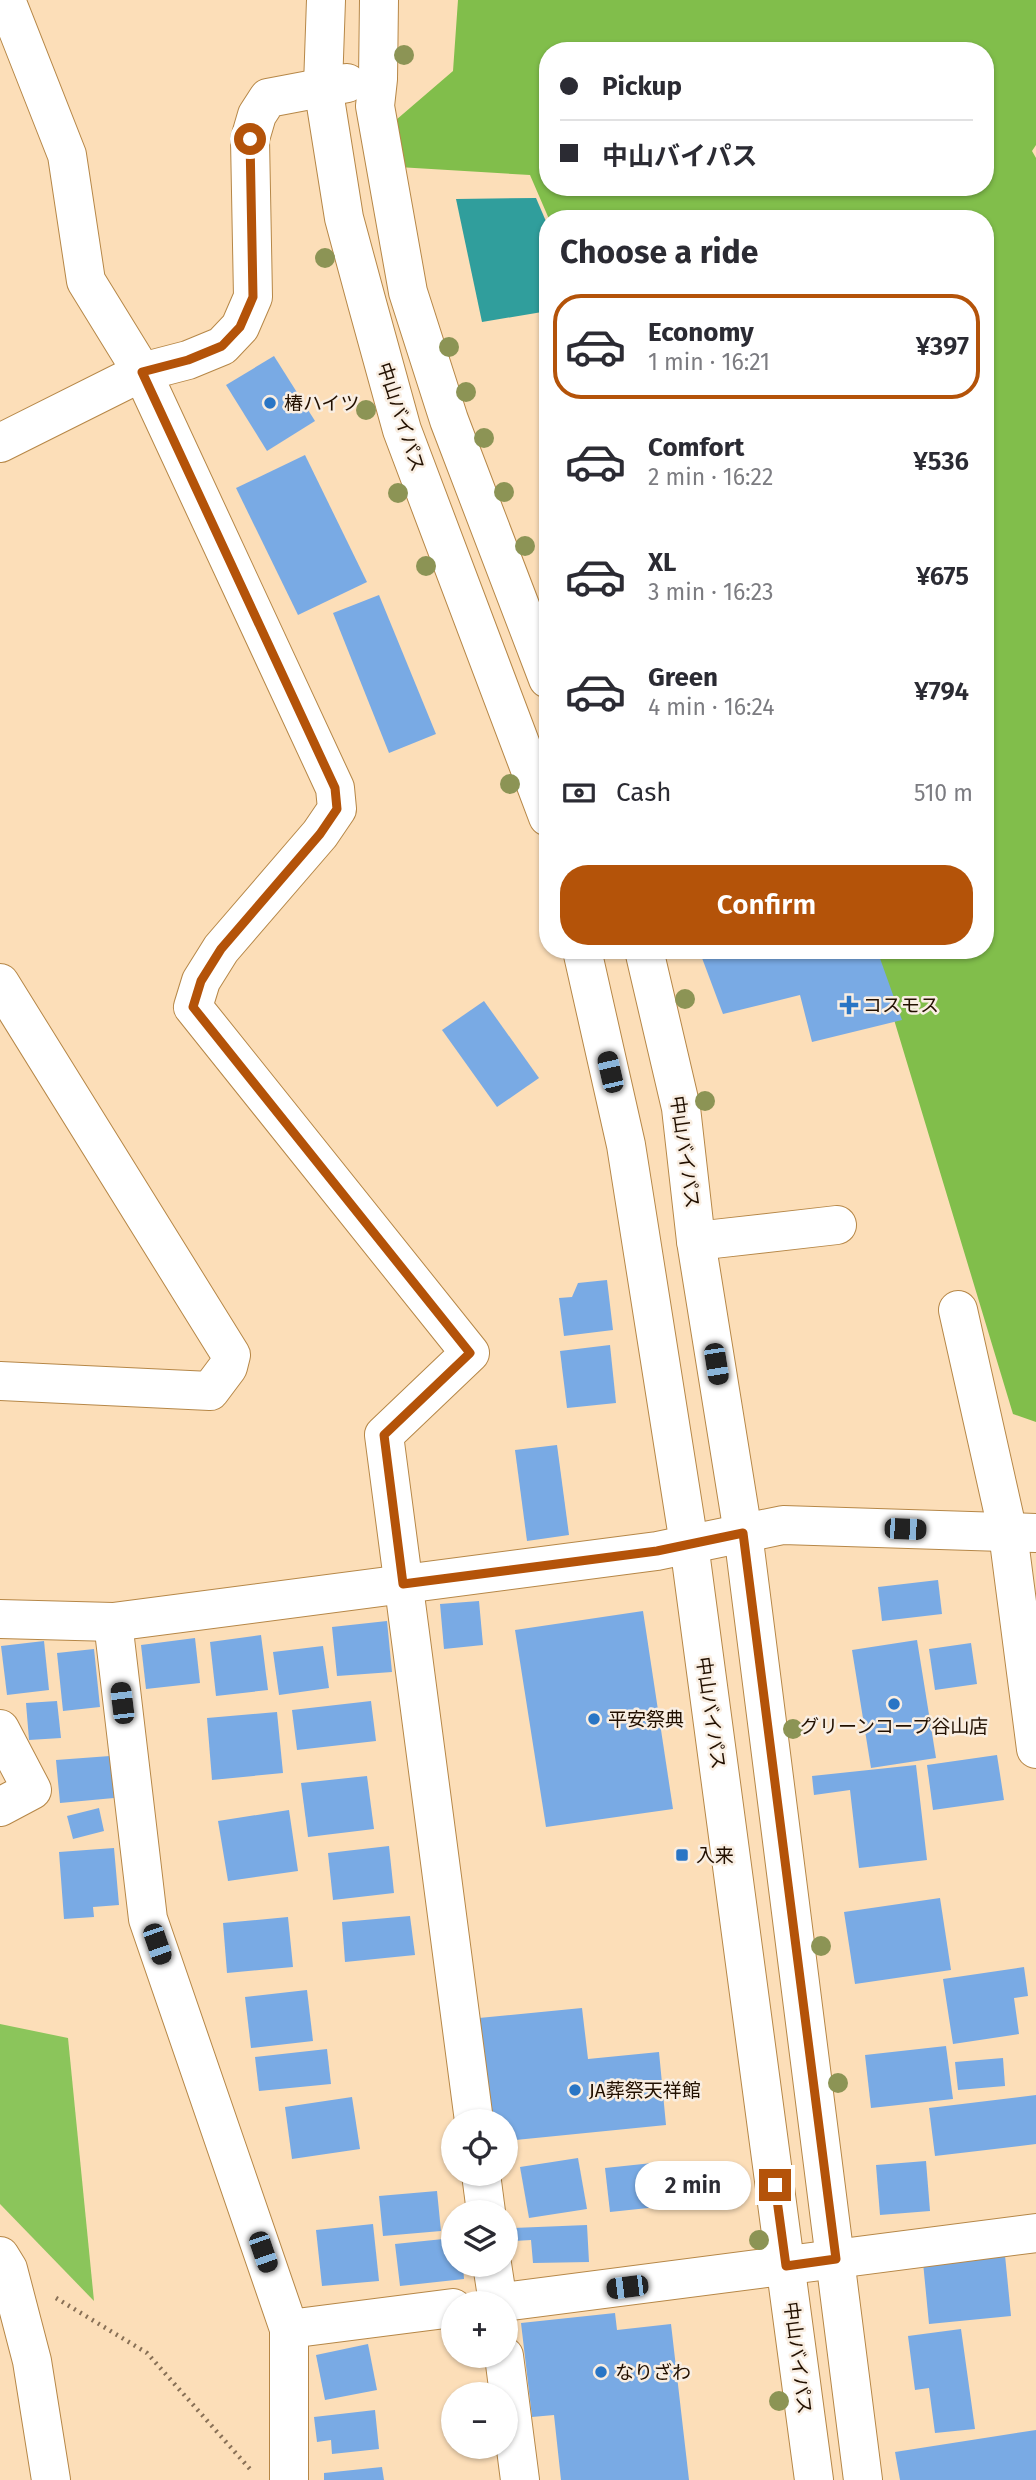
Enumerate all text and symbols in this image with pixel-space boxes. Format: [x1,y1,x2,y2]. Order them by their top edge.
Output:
text: Pickup [602,71,682,102]
route start [234,123,266,155]
text: 中山バイパス [602,141,757,172]
text: Choose a ride [560,233,758,271]
icon: car [564,315,627,378]
text: Economy [648,317,754,348]
text: ¥397 [916,331,969,362]
text: 1 min · 16:21 [648,348,770,376]
street label: 中山バイパス [373,359,429,475]
place label: 椿ハイツ [284,392,360,415]
marker: 椿ハイツ [262,395,278,411]
icon: car [564,430,627,493]
text: Comfort [648,432,744,463]
text: ¥536 [913,446,969,477]
text: 2 min · 16:22 [648,463,773,491]
icon: car [564,545,627,608]
text: XL [648,547,676,578]
text: ¥675 [916,561,969,592]
text: 3 min · 16:23 [648,578,773,606]
icon: car [564,660,627,723]
text: Green [648,662,718,693]
text: ¥794 [914,676,969,707]
text: 4 min · 16:24 [648,693,774,721]
icon: cash [560,774,598,812]
text: Cash [616,777,672,808]
text: 510 m [914,779,973,807]
button: Confirm [560,865,973,945]
place label: コスモス [863,994,939,1017]
marker: コスモス [841,997,857,1013]
car [596,1049,625,1095]
street label: 中山バイパス [666,1094,704,1210]
car [703,1342,730,1386]
car [884,1518,927,1540]
street label: 中山バイパス [692,1655,730,1771]
car [110,1681,135,1725]
marker: グリーンコープ谷山店 [886,1696,902,1712]
place label: 平安祭典 [608,1708,684,1731]
marker: 平安祭典 [586,1711,602,1727]
place label: グリーンコープ谷山店 [800,1715,988,1738]
place label: 入来 [696,1844,734,1867]
marker: 入来 [674,1847,690,1863]
car [141,1921,174,1967]
place label: JA葬祭天祥館 [589,2079,701,2102]
marker: JA葬祭天祥館 [567,2082,583,2098]
map controls [441,2109,518,2459]
button: locate [441,2109,518,2186]
callout: 2 min [635,2160,750,2210]
route end [759,2169,791,2201]
text: 2 min [665,2171,721,2199]
button: layers [441,2200,518,2277]
car [247,2229,280,2275]
car [605,2274,650,2300]
button: + [441,2291,518,2368]
street label: 中山バイパス [780,2300,816,2416]
place label: なりざわ [615,2361,691,2384]
marker: なりざわ [593,2364,609,2380]
button: − [441,2382,518,2459]

